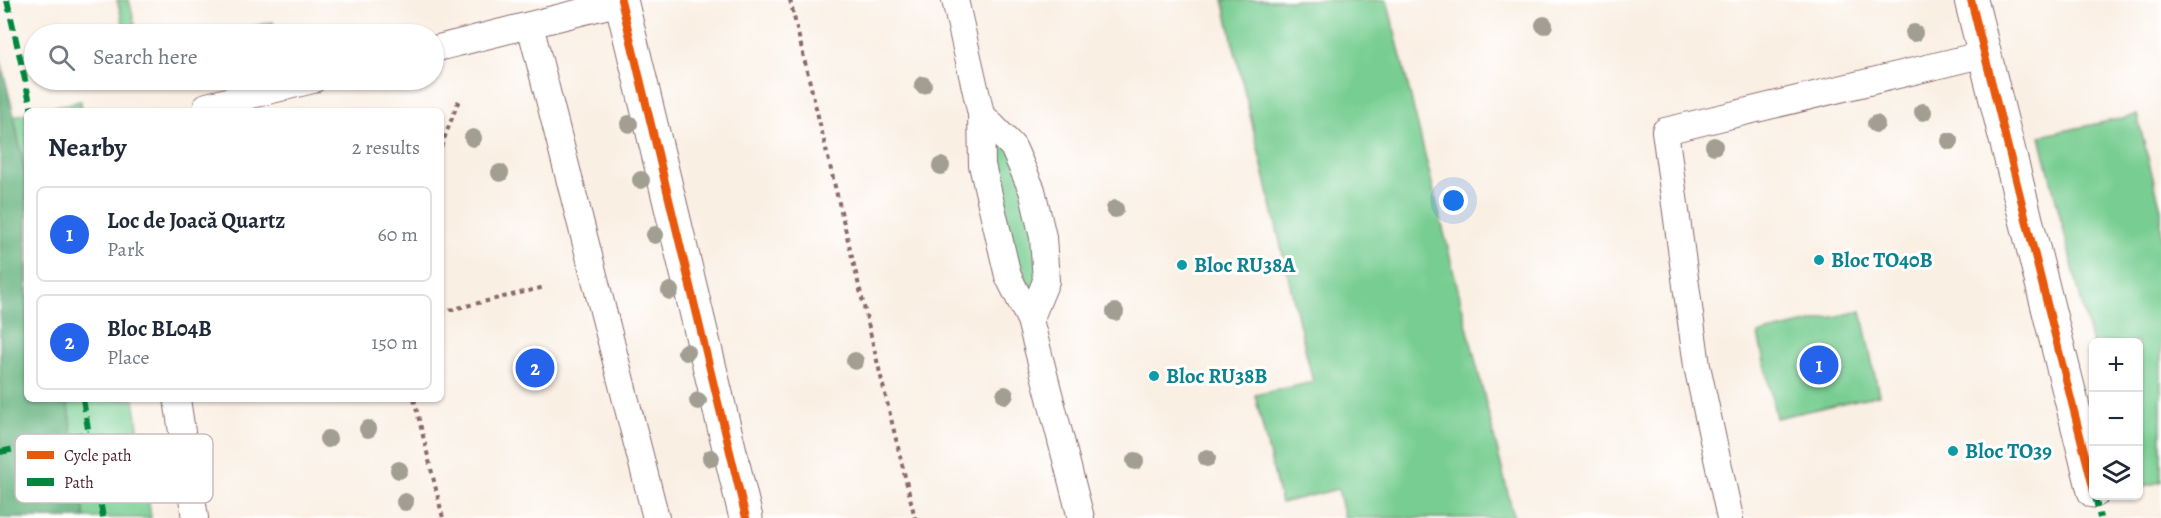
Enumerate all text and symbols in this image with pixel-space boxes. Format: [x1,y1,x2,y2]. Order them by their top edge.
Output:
search box [24,24,444,90]
icon: search [45,41,78,74]
text: Search here [93,42,198,72]
text: Nearby [48,130,127,165]
text: 2 results [352,134,420,161]
your location [1439,186,1468,215]
text: Loc de Joacă Quartz [107,206,285,236]
text: 1 [66,221,73,248]
text: 60 m [378,221,418,248]
text: Park [107,236,145,263]
place label: Bloc TO40B [1831,246,1933,274]
place label: Bloc RU38A [1194,251,1296,279]
marker: Bloc TO40B [1812,253,1826,267]
marker: Bloc RU38A [1175,258,1189,272]
text: Bloc BL04B [107,314,212,344]
text: 2 [65,329,74,356]
text: 150 m [371,329,418,356]
map controls [2089,338,2143,500]
button: + [2089,338,2143,392]
pin: 1 [1800,342,1838,388]
text: Place [107,344,149,371]
pin: 2 [516,346,554,391]
place label: Bloc RU38B [1166,362,1267,390]
marker: Bloc RU38B [1147,369,1161,383]
button: − [2089,392,2143,446]
legend [15,434,213,503]
place label: Bloc TO39 [1965,437,2052,465]
marker: Bloc TO39 [1946,444,1960,458]
text: Cycle path [64,445,132,467]
button: layers [2089,446,2143,500]
text: Path [64,472,94,494]

